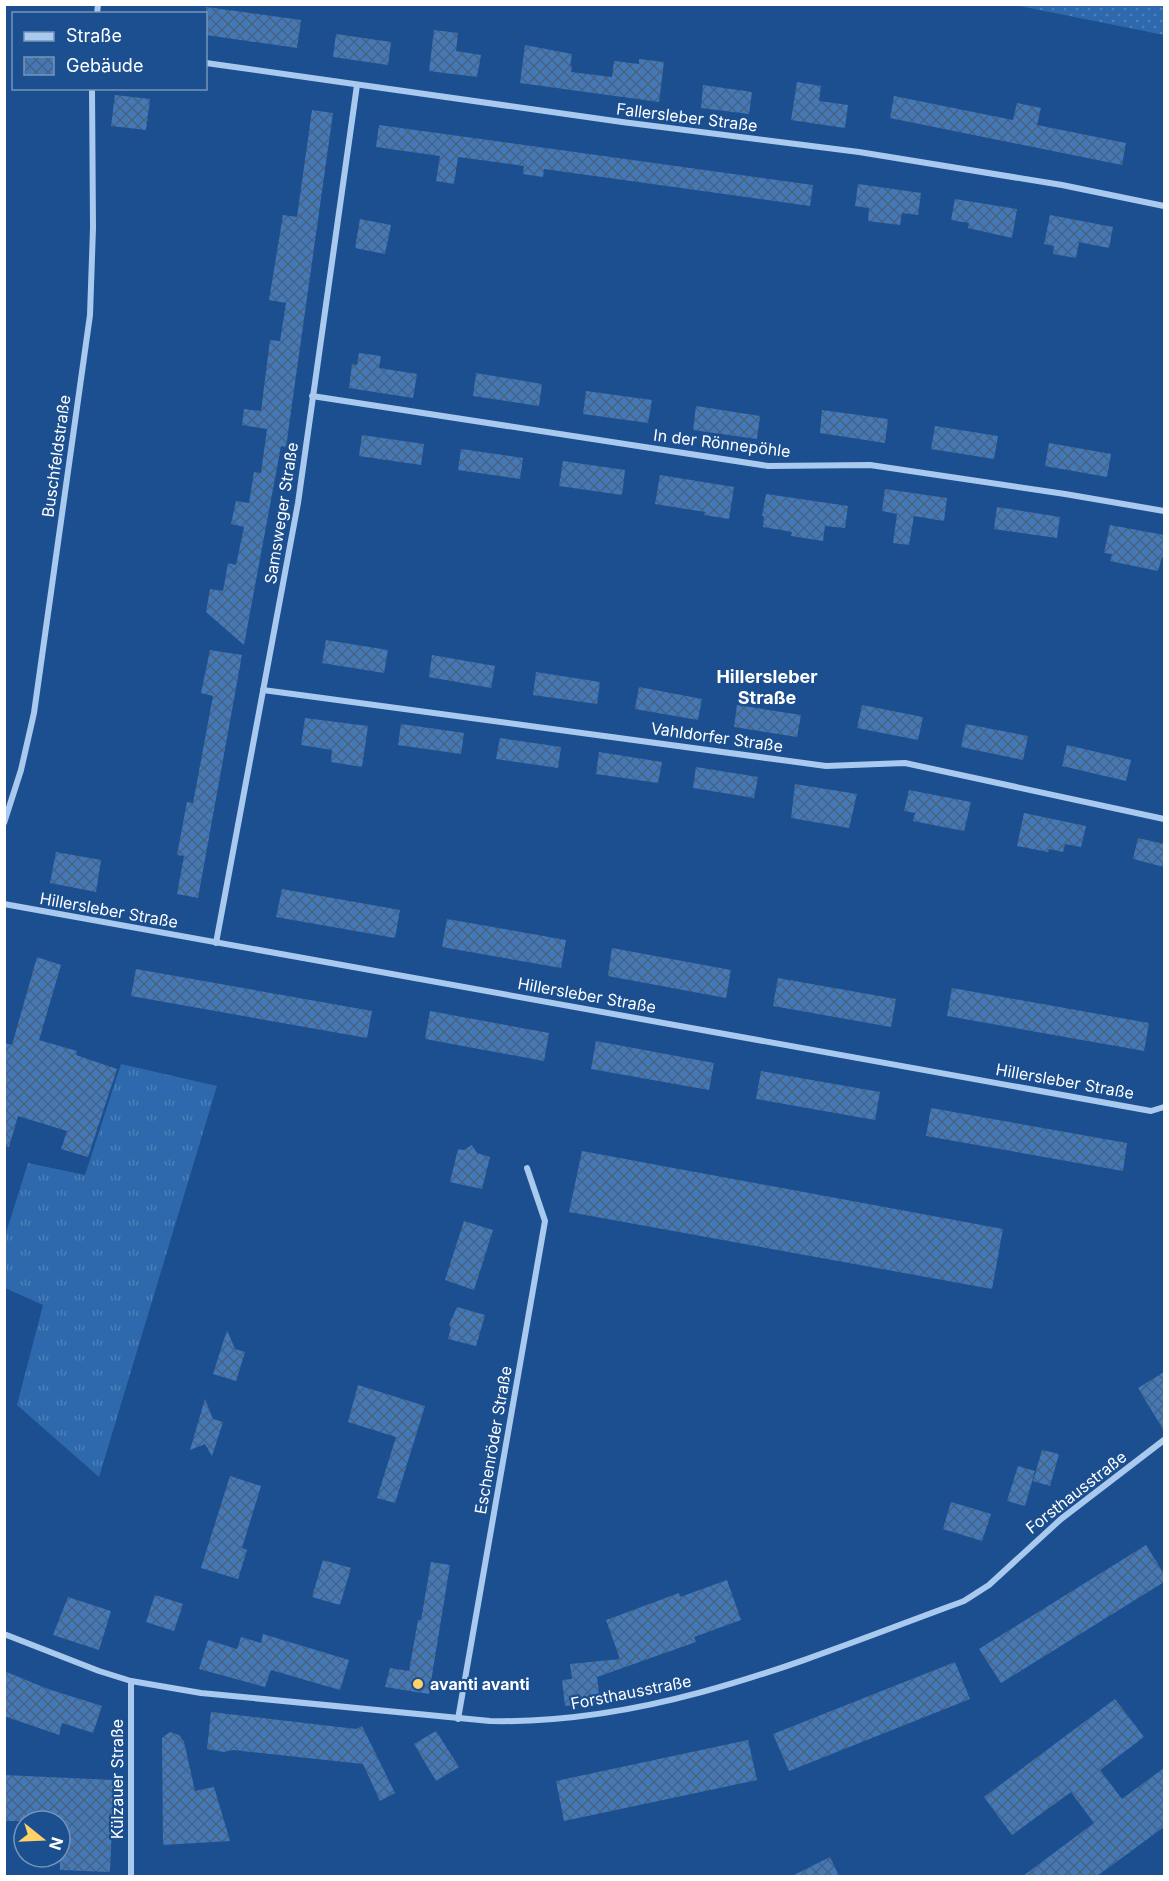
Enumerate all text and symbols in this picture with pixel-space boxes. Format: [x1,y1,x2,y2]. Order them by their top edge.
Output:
legend [12,12,207,90]
text: Straße [66,25,122,46]
text: Gebäude [66,55,143,76]
street label: Fallersleber Straße [615,98,759,136]
street label: Buschfeldstraße [38,394,74,518]
street label: In der Rönnepöhle [652,425,792,461]
street label: Samsweger Straße [260,441,302,585]
district label: Hillersleber Straße [716,666,818,708]
street label: Vahldorfer Straße [650,718,784,756]
street label: Hillersleber Straße [38,888,180,932]
street label: Hillersleber Straße [516,973,658,1017]
street label: Hillersleber Straße [994,1059,1136,1103]
street label: Eschenröder Straße [470,1364,516,1516]
street label: Forsthausstraße [1022,1446,1130,1538]
street label: Forsthausstraße [569,1671,693,1713]
place label: avanti avanti [430,1674,530,1694]
marker: avanti avanti [411,1677,425,1691]
street label: Külzauer Straße [107,1719,127,1839]
north arrow [12,1809,72,1869]
text: N [45,1835,68,1853]

